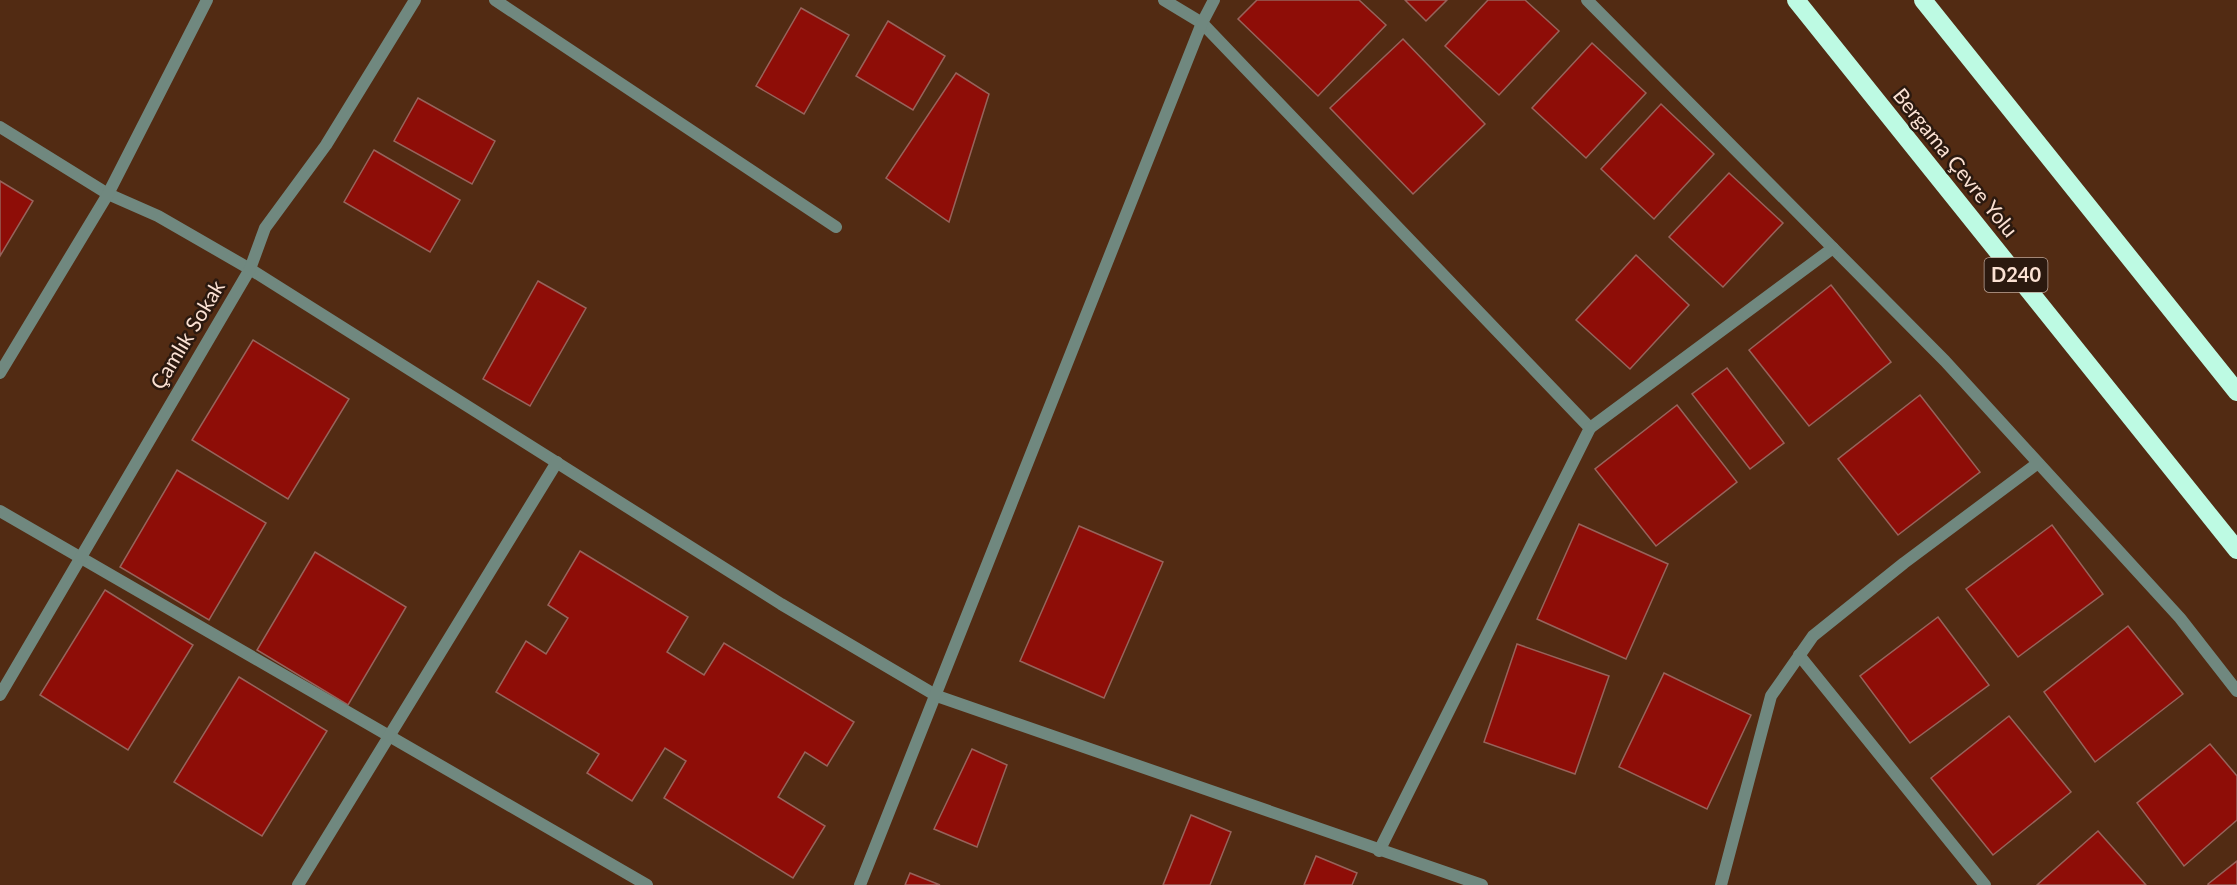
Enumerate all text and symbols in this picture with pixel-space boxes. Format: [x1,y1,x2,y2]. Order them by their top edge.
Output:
street label: Bergama Çevre Yolu [1889,83,2024,241]
road number: D240 [1984,258,2048,292]
street label: Çamlık Sokak [144,275,229,393]

